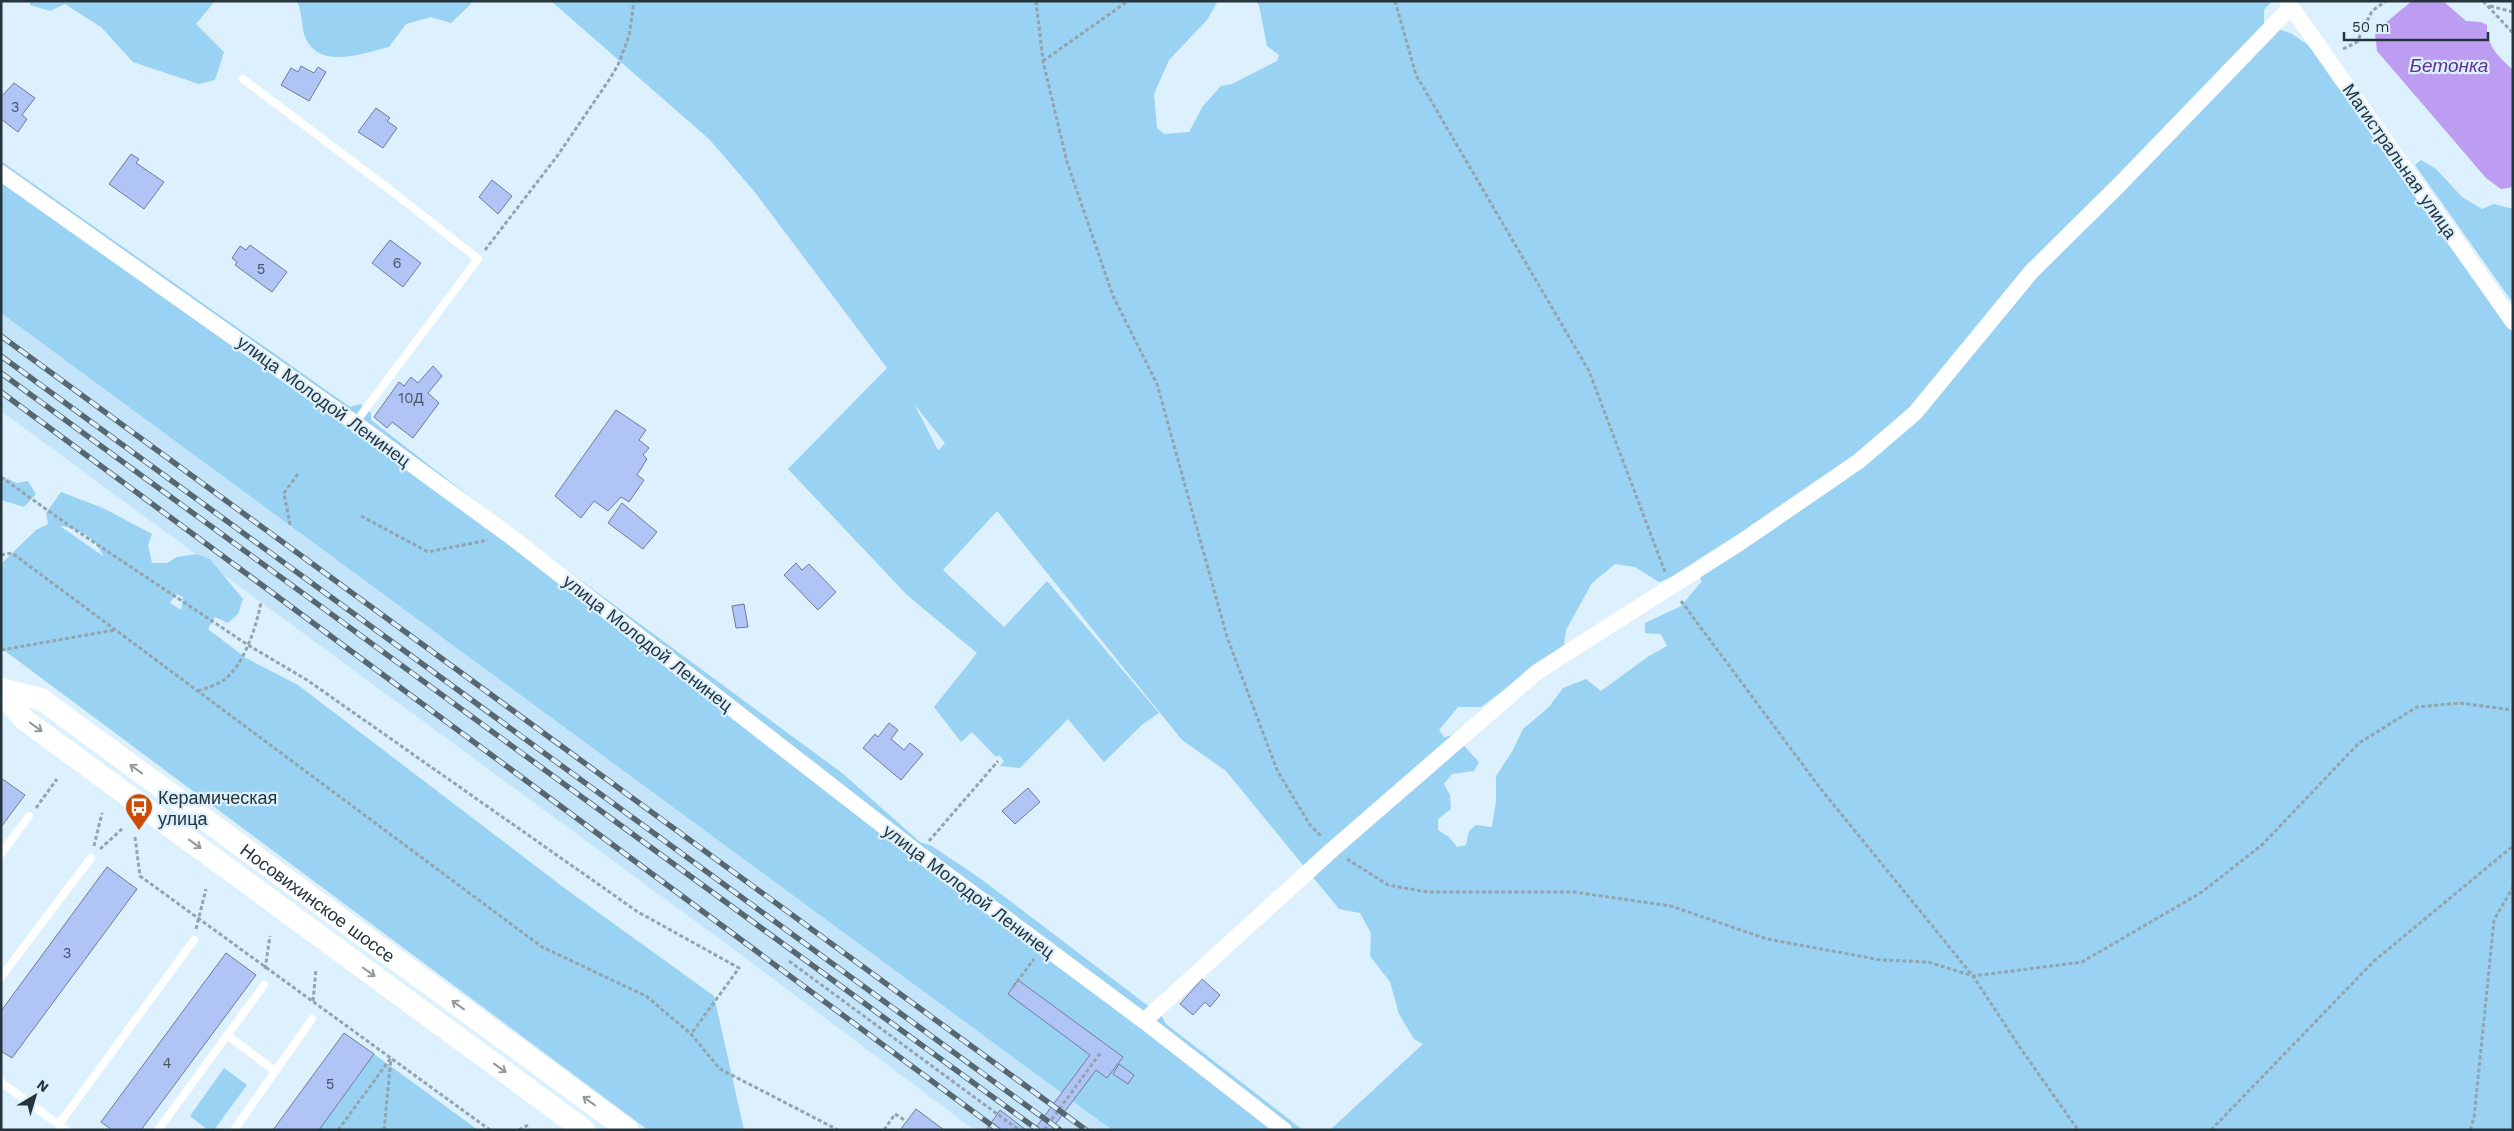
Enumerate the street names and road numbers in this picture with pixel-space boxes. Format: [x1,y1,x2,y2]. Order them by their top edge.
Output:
street label: Магистральная улица [2339,79,2462,243]
street label: улица Молодой Ленинец [233,331,415,471]
street label: улица Молодой Ленинец [559,570,737,716]
street label: улица Молодой Ленинец [879,820,1059,962]
street label: Носовихинское шоссе [237,839,400,966]

